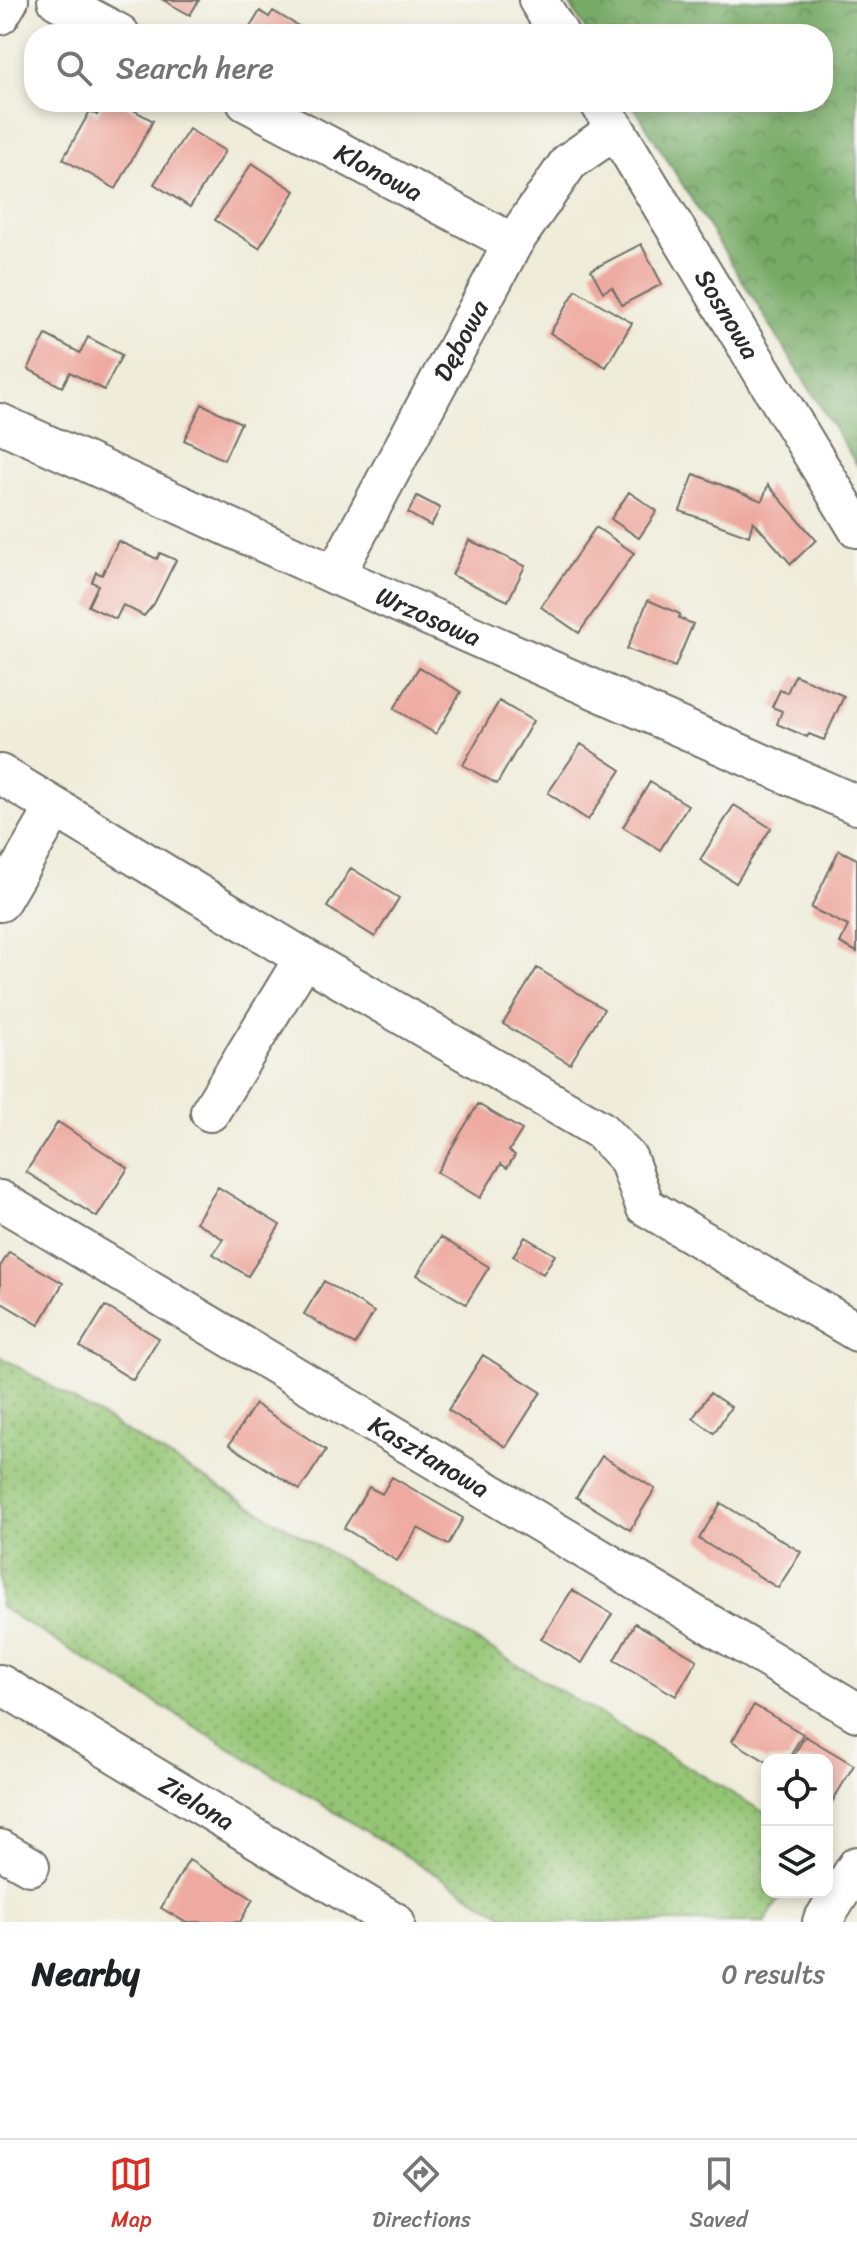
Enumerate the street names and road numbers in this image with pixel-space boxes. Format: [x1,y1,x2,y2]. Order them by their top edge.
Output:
street label: Klonowa [326,130,431,215]
street label: Sosnowa [682,260,773,369]
street label: Dębowa [420,290,502,390]
street label: Wrzosowa [368,573,489,660]
street label: Kasztanowa [360,1402,499,1511]
street label: Zielona [150,1762,244,1844]

